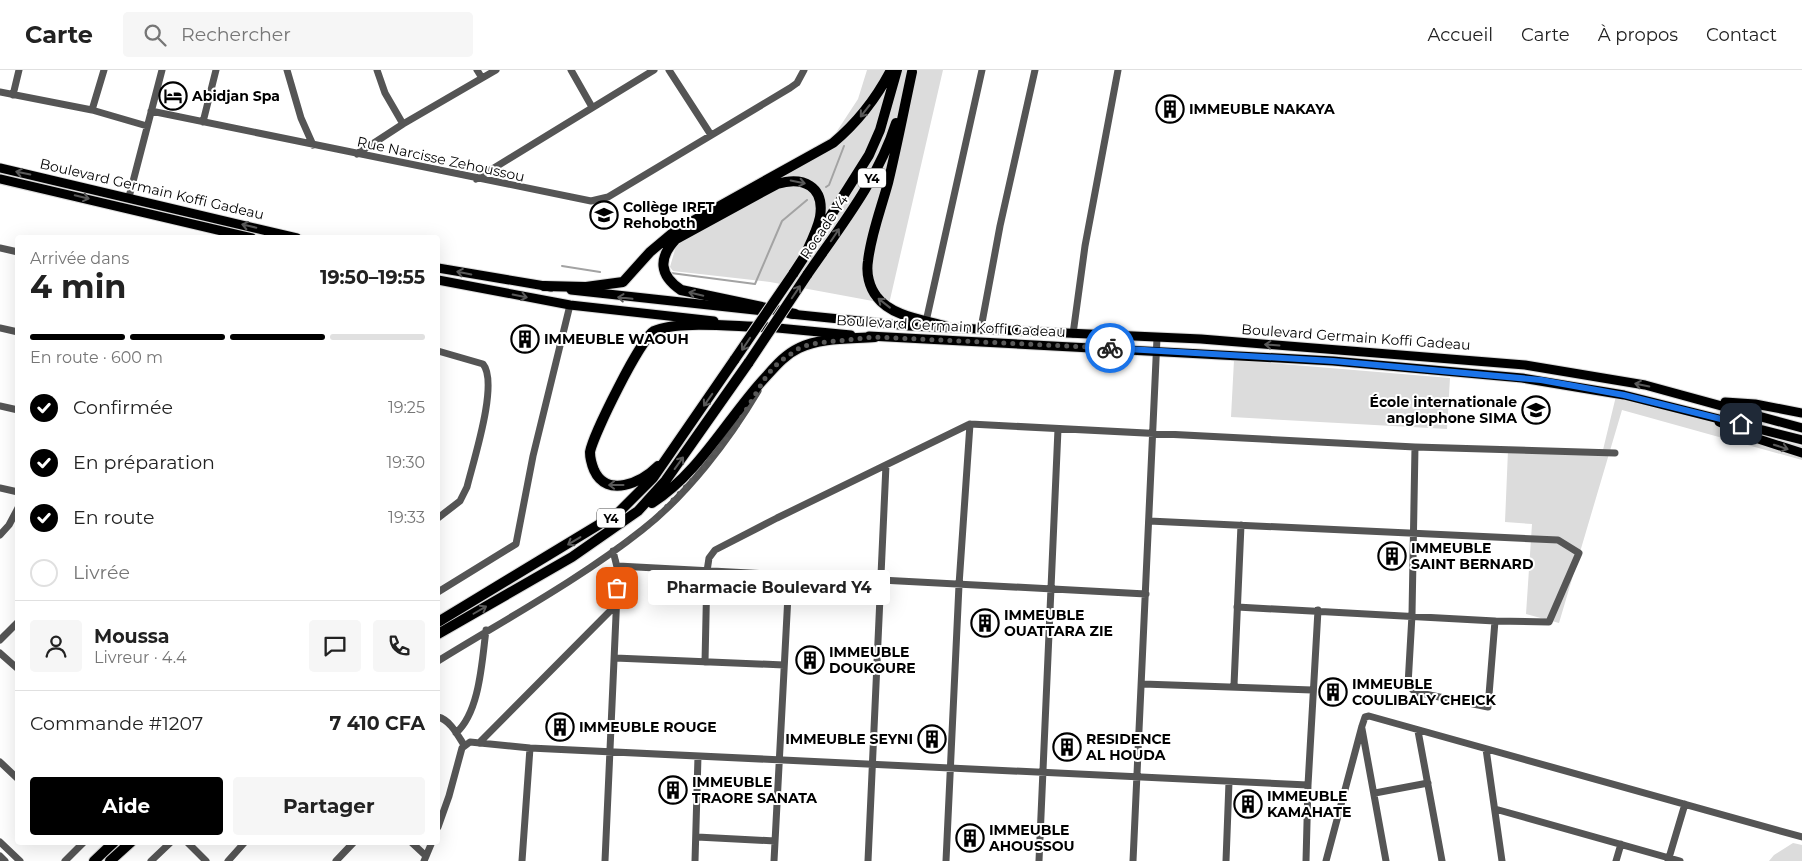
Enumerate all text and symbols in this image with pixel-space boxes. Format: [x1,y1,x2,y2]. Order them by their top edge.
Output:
search box [123,12,473,57]
text: Carte [25,20,93,49]
icon: search [141,21,169,49]
text: Rechercher [181,23,291,46]
text: Accueil [1428,24,1493,46]
text: Carte [1521,24,1570,46]
text: À propos [1598,24,1678,46]
text: Contact [1706,24,1777,46]
hotel icon: Abidjan Spa [158,81,188,111]
place label: Abidjan Spa [191,87,280,105]
building icon: IMMEUBLE NAKAYA [1155,94,1185,124]
place label: IMMEUBLE NAKAYA [1189,100,1335,118]
one-way arrow [860,104,871,117]
street label: Rue Narcisse Zehoussou [356,132,526,186]
street label: Boulevard Germain Koffi Gadeau [38,154,266,224]
one-way arrow [16,168,32,177]
road number: Y4 [858,169,886,188]
one-way arrow [789,177,805,187]
street label: Rocade Y4 [796,191,852,263]
one-way arrow [73,193,89,202]
place label: Collège IRFT Rehoboth [623,198,715,232]
school or university icon: Collège IRFT Rehoboth [589,200,619,230]
one-way arrow [242,221,258,230]
one-way arrow [830,228,840,242]
text: Arrivée dans [30,249,129,268]
text: 19:50–19:55 [320,266,425,289]
text: 4 min [30,267,126,306]
one-way arrow [456,267,472,277]
one-way arrow [791,286,801,300]
one-way arrow [688,289,704,298]
one-way arrow [511,291,527,301]
one-way arrow [617,293,633,302]
one-way arrow [877,298,891,308]
street label: Boulevard Germain Koffi Gadeau [836,311,1066,341]
street label: Boulevard Germain Koffi Gadeau [1241,320,1471,354]
courier [1085,323,1135,373]
building icon: IMMEUBLE WAOUH [510,324,540,354]
place label: IMMEUBLE WAOUH [544,330,689,348]
icon: bike [1096,334,1124,362]
one-way arrow [741,336,751,350]
one-way arrow [1265,340,1281,349]
text: En route · 600 m [30,348,163,367]
one-way arrow [1635,380,1651,389]
one-way arrow [703,393,713,407]
place label: École internationale anglophone SIMA [1370,393,1517,427]
icon: check [30,394,58,422]
school or university icon: École internationale anglophone SIMA [1521,395,1551,425]
text: Confirmée [73,396,173,419]
text: 19:25 [388,398,425,417]
pin [1720,403,1762,445]
icon: home [1727,410,1755,438]
one-way arrow [1772,442,1788,452]
icon: check [30,449,58,477]
text: En préparation [73,451,215,474]
text: 19:30 [386,453,425,472]
one-way arrow [674,456,684,470]
one-way arrow [608,480,624,490]
icon: check [30,504,58,532]
text: En route [73,506,154,529]
text: 19:33 [388,508,425,527]
road number: Y4 [597,508,625,528]
one-way arrow [568,537,582,547]
place label: IMMEUBLE SAINT BERNARD [1411,539,1534,573]
building icon: IMMEUBLE SAINT BERNARD [1377,541,1407,571]
text: Livrée [73,561,130,584]
pin [596,567,638,609]
callout: Pharmacie Boulevard Y4 [647,570,890,606]
icon: bag [603,574,631,602]
text: Pharmacie Boulevard Y4 [666,578,872,597]
one-way arrow [472,604,486,614]
place label: IMMEUBLE OUATTARA ZIE [1004,606,1113,640]
building icon: IMMEUBLE OUATTARA ZIE [970,608,1000,638]
button: person [30,620,82,672]
button: chat [309,620,361,672]
button: phone [373,620,425,672]
text: Moussa [94,625,170,648]
place label: IMMEUBLE DOUKOURE [829,643,916,677]
building icon: IMMEUBLE DOUKOURE [795,645,825,675]
text: Livreur · 4.4 [94,648,187,667]
place label: IMMEUBLE COULIBALY CHEICK [1352,675,1496,709]
building icon: IMMEUBLE COULIBALY CHEICK [1318,677,1348,707]
text: Commande #1207 [30,712,203,735]
text: 7 410 CFA [330,712,425,735]
building icon: IMMEUBLE ROUGE [545,712,575,742]
place label: IMMEUBLE ROUGE [579,718,717,736]
building icon: IMMEUBLE SEYNI [917,724,947,754]
place label: IMMEUBLE SEYNI [785,730,913,748]
place label: RESIDENCE AL HOUDA [1085,730,1171,764]
building icon: RESIDENCE AL HOUDA [1052,732,1082,762]
place label: IMMEUBLE TRAORE SANATA [692,773,817,807]
building icon: IMMEUBLE TRAORE SANATA [658,775,688,805]
button: Aide [30,777,223,835]
button: Partager [233,777,425,835]
place label: IMMEUBLE KAMAHATE [1267,787,1351,821]
building icon: IMMEUBLE KAMAHATE [1233,789,1263,819]
place label: IMMEUBLE AHOUSSOU [988,821,1075,855]
building icon: IMMEUBLE AHOUSSOU [955,823,985,853]

